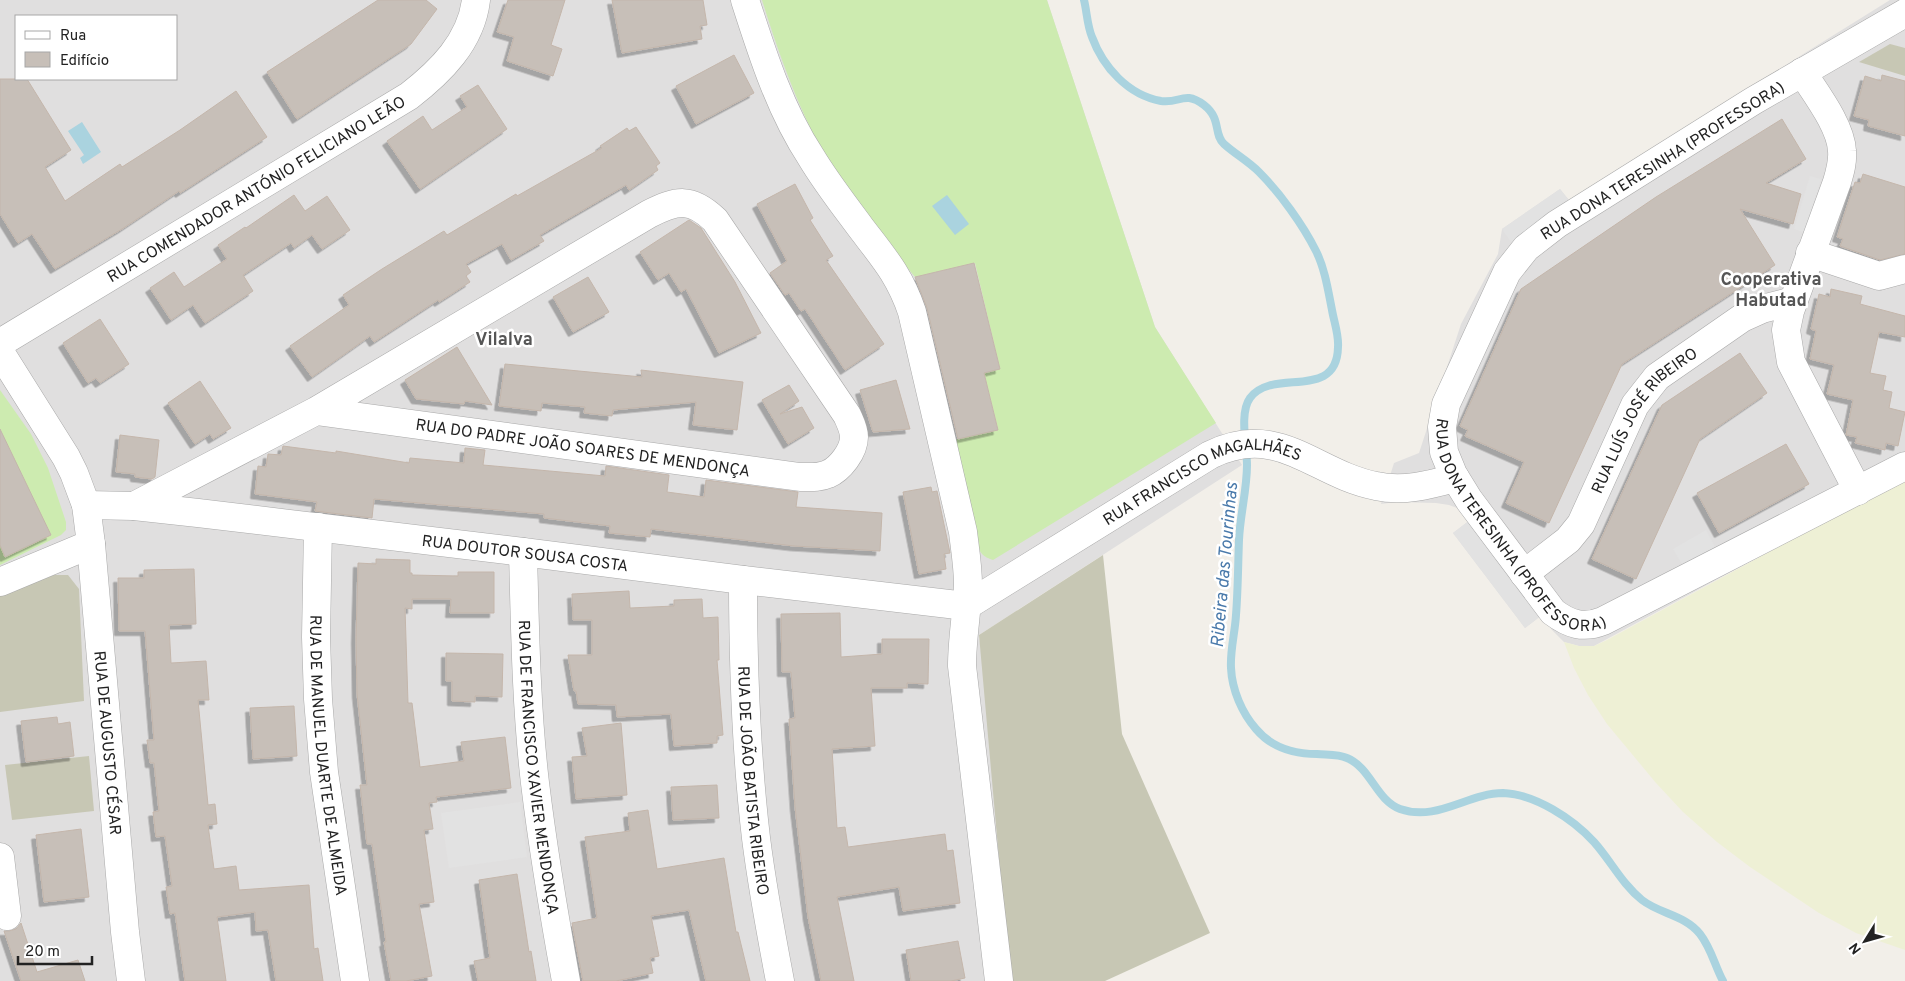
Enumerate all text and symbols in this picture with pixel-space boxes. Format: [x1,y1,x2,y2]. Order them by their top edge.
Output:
legend [15,15,178,80]
text: Rua [60,27,86,46]
text: Edifício [60,52,109,71]
street label: RUA DONA TERESINHA (PROFESSORA) [1537,78,1789,245]
street label: RUA COMENDADOR ANTÓNIO FELICIANO LEÃO [104,92,410,288]
district label: Cooperativa Habutad [1721,269,1821,313]
district label: Vilalva [475,329,533,352]
street label: RUA LUÍS JOSÉ RIBEIRO [1588,344,1702,497]
street label: RUA DO PADRE JOÃO SOARES DE MENDONÇA [414,413,752,482]
street label: RUA DONA TERESINHA (PROFESSORA) [1430,416,1610,637]
street label: RUA FRANCISCO MAGALHÃES [1100,435,1304,531]
water label: Ribeira das Tourinhas [1207,481,1244,649]
street label: RUA DOUTOR SOUSA COSTA [421,532,630,577]
street label: RUA DE MANUEL DUARTE DE ALMEIDA [304,615,350,897]
street label: RUA DE FRANCISCO XAVIER MENDONÇA [513,620,562,916]
street label: RUA DE AUGUSTO CÉSAR [88,650,124,836]
street label: RUA DE JOÃO BATISTA RIBEIRO [732,666,772,897]
north arrow [1840,916,1890,966]
scale bar [18,934,91,966]
text: N [1846,939,1866,957]
text: 20 m [25,943,60,962]

